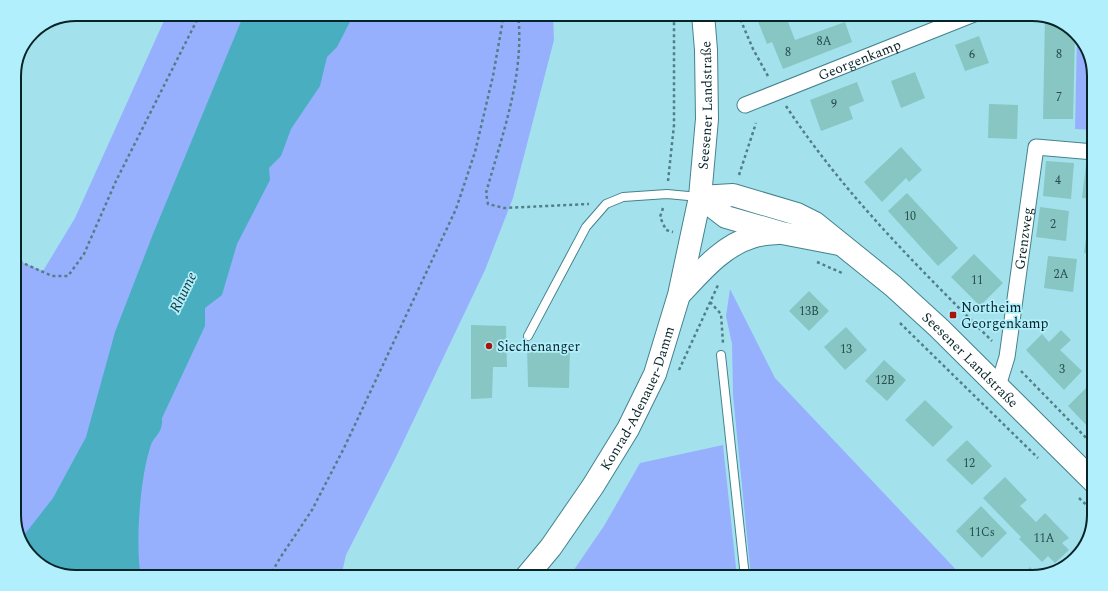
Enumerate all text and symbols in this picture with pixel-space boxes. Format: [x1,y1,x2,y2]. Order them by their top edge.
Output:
house number: 8A [816,32,832,51]
street label: Georgenkamp [815,34,904,86]
street label: Seesener Landstraße [693,40,718,170]
house number: 8 [785,43,791,62]
house number: 6 [969,45,975,64]
house number: 8 [1056,45,1062,64]
house number: 7 [1056,88,1062,107]
house number: 9 [831,95,837,114]
house number: 4 [1055,171,1061,190]
street label: Grenzweg [1009,206,1039,271]
house number: 10 [904,207,916,226]
house number: 2 [1050,215,1056,234]
house number: 2A [1053,265,1069,284]
water label: Rhume [164,268,203,317]
house number: 11 [971,271,983,290]
place label: Northeim Georgenkamp [961,297,1049,334]
house number: 13B [799,302,819,321]
street label: Seesener Landstraße [917,307,1023,413]
marker: Northeim Georgenkamp [948,310,958,320]
street label: Konrad-Adenauer-Damm [595,324,680,475]
place label: Siechenanger [497,336,581,357]
house number: 13 [840,340,852,359]
marker: Siechenanger [484,341,494,351]
house number: 3 [1059,360,1065,379]
house number: 12B [875,371,895,390]
house number: 12 [963,454,975,473]
house number: 11Cs [969,523,995,542]
house number: 11A [1033,529,1055,548]

